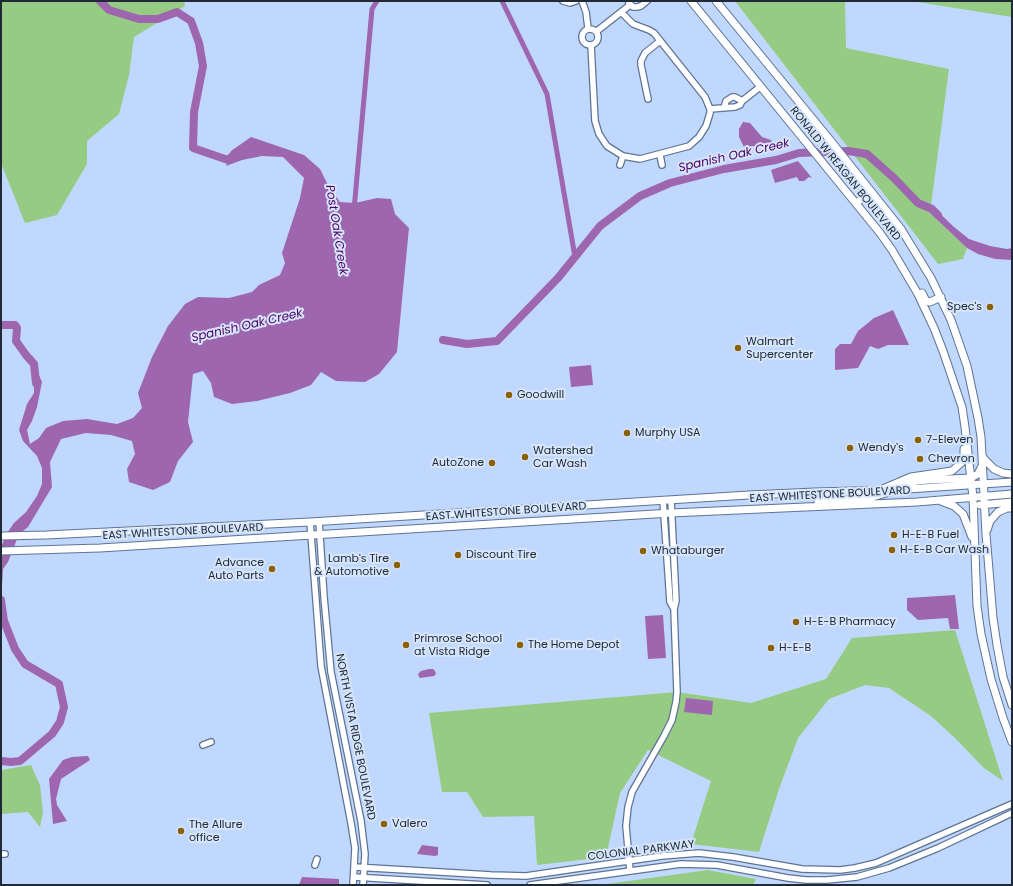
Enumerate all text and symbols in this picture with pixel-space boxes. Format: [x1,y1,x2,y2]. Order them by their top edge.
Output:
street label: RONALD W REAGAN BOULEVARD [787,104,903,244]
water label: Spanish Oak Creek [677,136,791,176]
water label: Post Oak Creek [322,184,350,276]
place label: Spec's [947,300,982,314]
marker: Spec's [985,302,995,312]
water label: Spanish Oak Creek [190,306,304,346]
place label: Walmart Supercenter [746,335,813,361]
marker: Walmart Supercenter [733,343,743,353]
place label: Goodwill [517,388,564,402]
marker: Goodwill [504,390,514,400]
place label: Murphy USA [635,426,701,440]
marker: Murphy USA [622,428,632,438]
place label: 7-Eleven [926,433,973,447]
marker: 7-Eleven [913,435,923,445]
place label: Wendy's [858,441,904,455]
marker: Wendy's [845,443,855,453]
place label: Watershed Car Wash [533,444,593,470]
marker: Watershed Car Wash [520,452,530,462]
place label: Chevron [928,452,975,466]
marker: Chevron [915,454,925,464]
place label: AutoZone [432,456,484,470]
marker: AutoZone [487,458,497,468]
street label: EAST WHITESTONE BOULEVARD [749,484,911,506]
street label: EAST WHITESTONE BOULEVARD [425,500,587,524]
street label: EAST WHITESTONE BOULEVARD [102,521,264,543]
place label: H-E-B Fuel [902,528,959,542]
marker: H-E-B Fuel [889,530,899,540]
place label: H-E-B Car Wash [900,543,989,557]
place label: Whataburger [651,544,725,558]
marker: H-E-B Car Wash [887,545,897,555]
marker: Whataburger [638,546,648,556]
place label: Discount Tire [466,548,537,562]
marker: Discount Tire [453,550,463,560]
place label: Lamb's Tire & Automotive [314,552,389,578]
place label: Advance Auto Parts [208,556,264,582]
marker: Lamb's Tire & Automotive [392,560,402,570]
marker: Advance Auto Parts [267,564,277,574]
place label: H-E-B Pharmacy [804,615,896,629]
marker: H-E-B Pharmacy [791,617,801,627]
place label: Primrose School at Vista Ridge [414,632,502,658]
place label: The Home Depot [528,638,620,652]
marker: Primrose School at Vista Ridge [401,640,411,650]
marker: The Home Depot [515,640,525,650]
place label: H-E-B [779,641,811,655]
marker: H-E-B [766,643,776,653]
street label: NORTH VISTA RIDGE BOULEVARD [332,653,378,821]
place label: Valero [392,817,428,831]
place label: The Allure office [189,818,243,844]
marker: Valero [379,819,389,829]
marker: The Allure office [176,826,186,836]
street label: COLONIAL PARKWAY [587,838,695,864]

